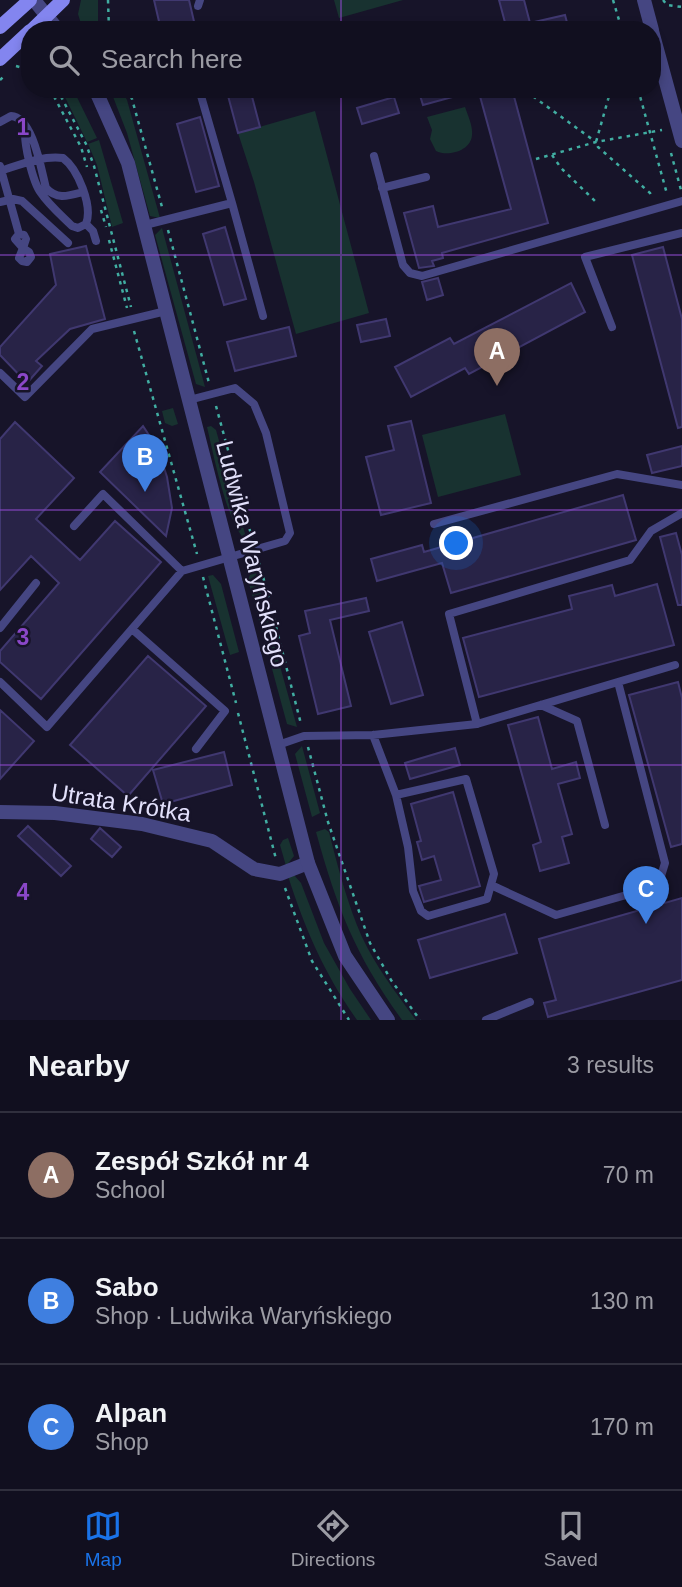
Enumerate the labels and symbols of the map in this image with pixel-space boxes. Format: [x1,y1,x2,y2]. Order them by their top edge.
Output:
text: 1 [17,114,30,140]
pin: A [474,328,520,386]
text: 2 [17,369,29,395]
pin: B [122,434,168,492]
street label: Ludwika Waryńskiego [211,438,294,670]
your location [439,526,473,560]
text: 3 [17,624,29,650]
street label: Utrata Krótka [49,778,194,827]
pin: C [623,866,669,924]
text: 4 [17,879,30,905]

